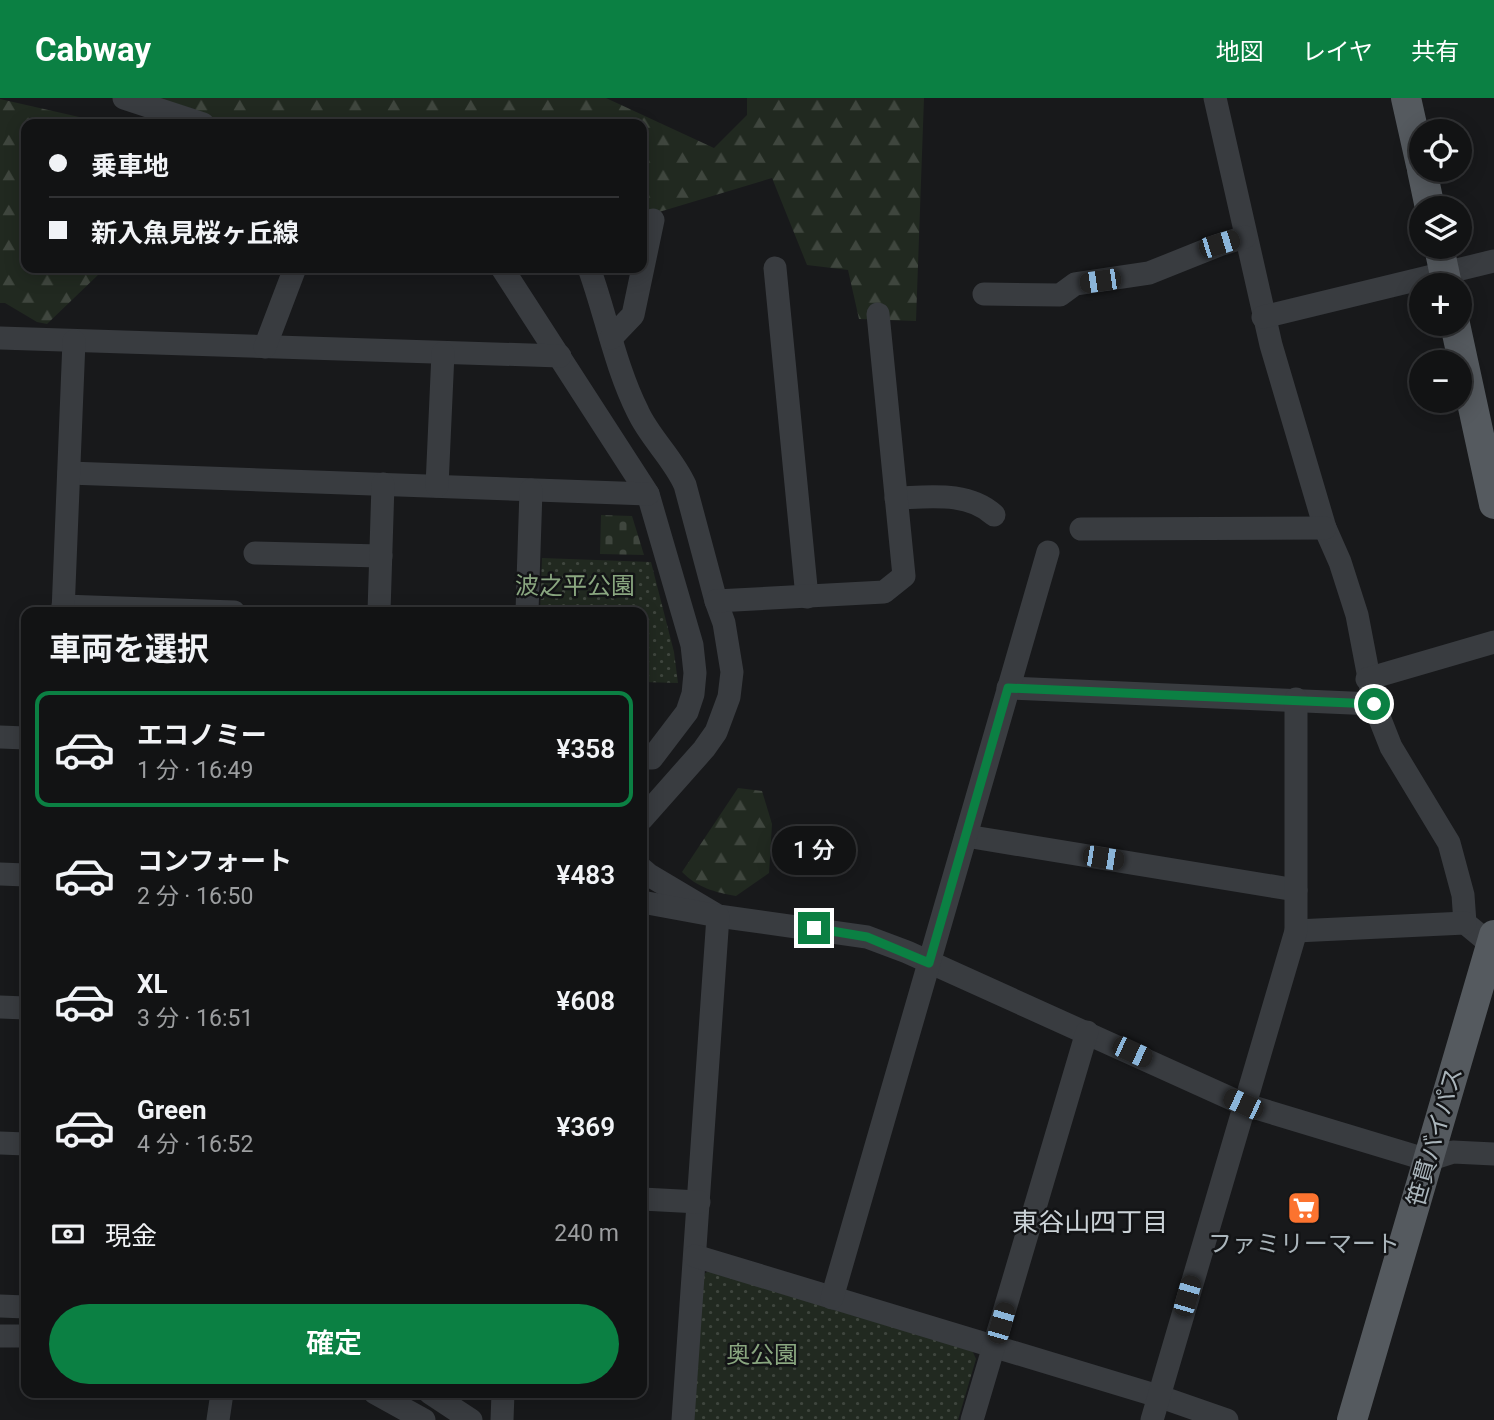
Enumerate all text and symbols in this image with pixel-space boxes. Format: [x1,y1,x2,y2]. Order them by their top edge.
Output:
text: Cabway [35,30,151,69]
text: 地図 [1216,38,1264,66]
text: レイヤ [1302,38,1373,66]
text: 共有 [1411,38,1459,66]
map controls [1409,119,1472,413]
button: locate [1409,119,1472,182]
text: 乗車地 [91,151,169,181]
button: layers [1409,196,1472,259]
text: 新入魚見桜ヶ丘線 [91,218,299,248]
car [1196,228,1243,260]
car [1078,268,1123,294]
button: + [1409,273,1472,336]
button: − [1409,350,1472,413]
park label: 波之平公園 [515,572,635,600]
text: 車両を選択 [49,630,209,668]
route start [1358,688,1390,720]
icon: car [53,718,116,781]
text: エコノミー [137,720,267,750]
text: ¥358 [557,734,615,764]
text: 1 分 · 16:49 [137,757,253,784]
callout: 1 分 [772,826,856,876]
text: 1 分 [793,837,835,864]
icon: car [53,844,116,907]
car [1081,844,1126,872]
text: コンフォート [137,846,292,876]
text: ¥483 [557,860,615,890]
text: 2 分 · 16:50 [137,883,253,910]
route end [798,912,830,944]
text: XL [137,969,168,999]
icon: car [53,970,116,1033]
text: ¥608 [557,986,615,1016]
text: 3 分 · 16:51 [137,1005,253,1032]
car [1109,1034,1156,1070]
street label: 笹貫バイパス [1402,1064,1468,1210]
car [1220,1086,1267,1122]
text: Green [137,1095,207,1125]
icon: car [53,1096,116,1159]
text: ¥369 [557,1112,615,1142]
text: 4 分 · 16:52 [137,1131,253,1158]
supermarket icon: ファミリーマート [1285,1189,1323,1227]
district label: 東谷山四丁目 [1012,1207,1168,1237]
icon: cash [49,1215,87,1253]
text: 240 m [554,1220,619,1247]
text: 現金 [105,1221,157,1251]
place label: ファミリーマート [1208,1230,1400,1258]
car [1172,1273,1203,1319]
car [986,1300,1017,1346]
button: 確定 [49,1304,619,1384]
park label: 奥公園 [726,1341,798,1369]

